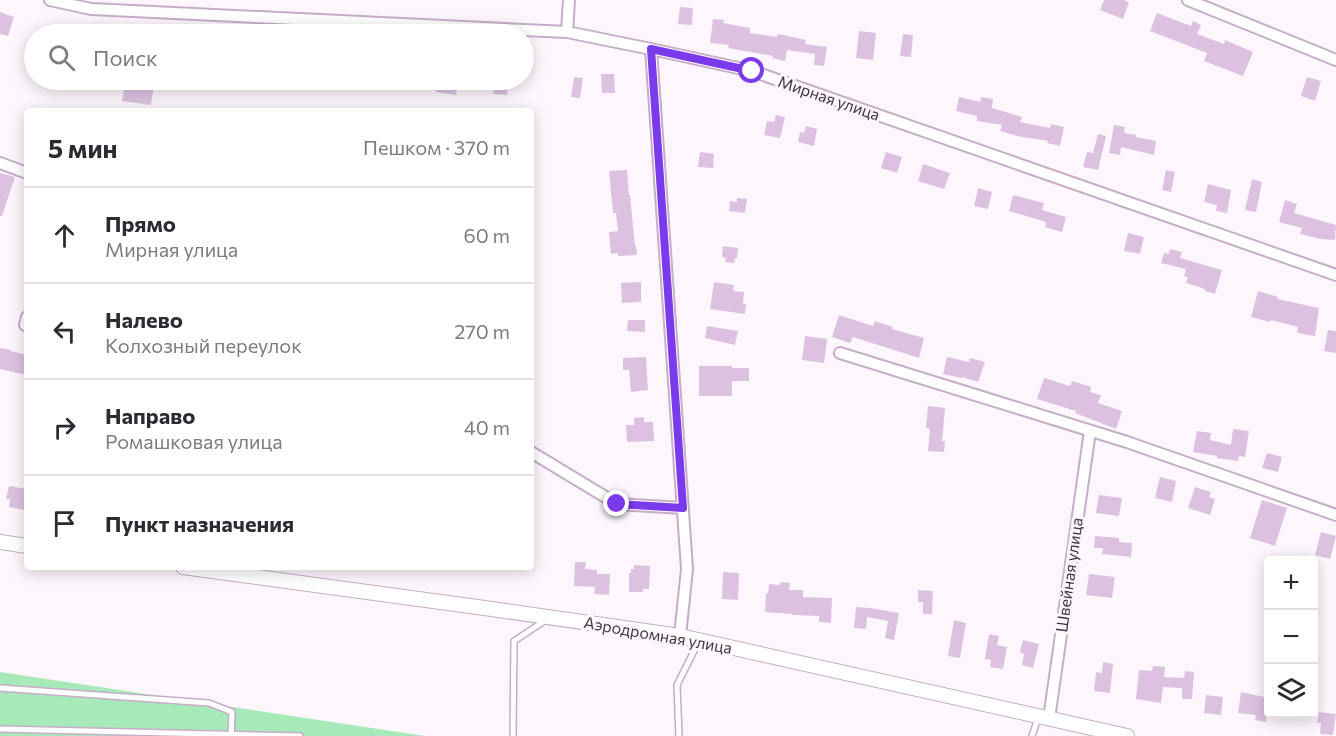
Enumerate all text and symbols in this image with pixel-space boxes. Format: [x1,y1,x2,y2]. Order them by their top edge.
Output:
search box [24,24,534,90]
icon: search [45,41,78,74]
text: Поиск [93,44,158,71]
route start [738,57,764,83]
street label: Мирная улица [776,71,883,124]
text: 5 мин [48,132,118,163]
text: Пешком · 370 m [363,135,510,159]
text: Прямо [105,210,176,237]
icon: ahead [48,219,81,252]
text: 60 m [464,223,510,247]
text: Мирная улица [105,237,238,261]
text: Налево [105,306,183,333]
icon: left [48,315,81,348]
text: 270 m [454,319,510,343]
text: Колхозный переулок [105,333,302,357]
text: Направо [105,402,195,429]
icon: right [48,411,81,444]
text: 40 m [464,415,510,439]
text: Ромашковая улица [105,429,283,453]
route end [603,490,629,516]
icon: arrive [48,507,81,540]
text: Пункт назначения [105,510,294,537]
street label: Швейная улица [1051,516,1086,633]
map controls [1264,556,1318,718]
button: + [1264,556,1318,610]
button: − [1264,610,1318,664]
street label: Аэродромная улица [583,612,734,657]
button: layers [1264,664,1318,718]

